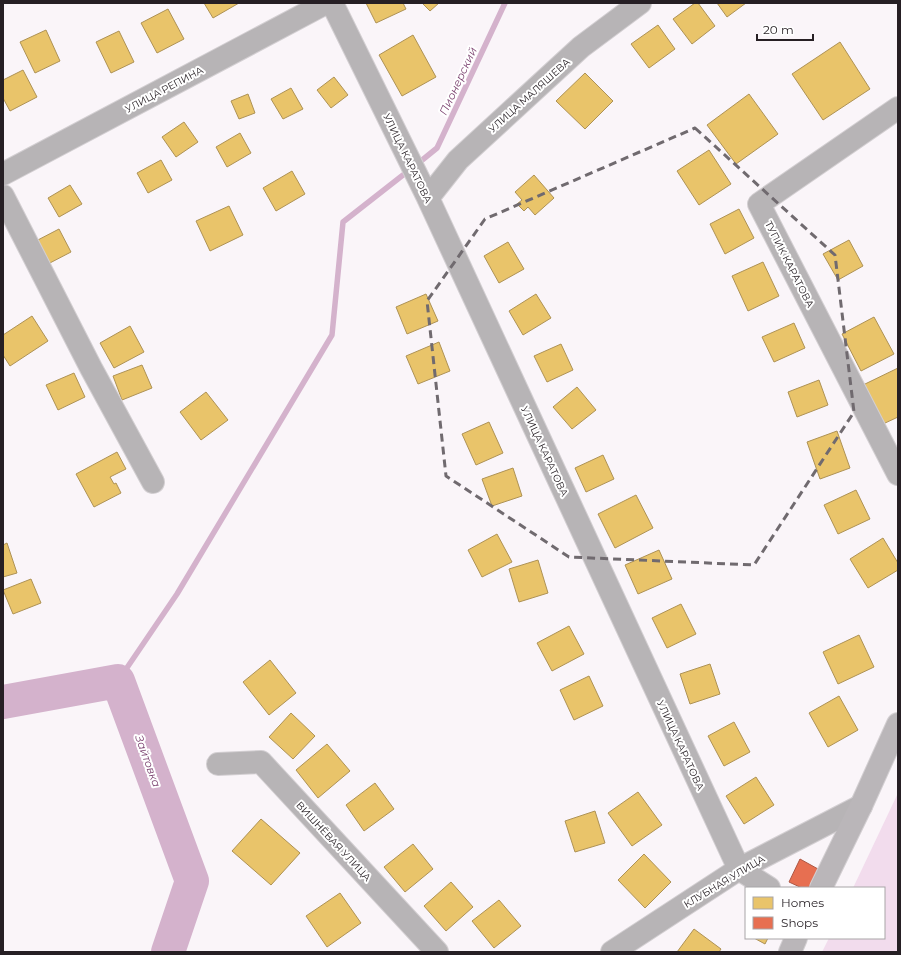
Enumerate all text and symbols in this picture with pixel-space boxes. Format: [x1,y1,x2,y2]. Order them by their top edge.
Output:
scale bar [757,16,813,42]
text: 20 m [763,22,794,37]
water label: Пионерский [436,44,480,117]
street label: УЛИЦА МАЛЯШЕВА [486,55,573,135]
street label: УЛИЦА РЕПИНА [123,63,206,116]
street label: УЛИЦА КАРАТОВА [380,111,435,206]
street label: ТУПИК КАРАТОВА [762,219,817,310]
street label: УЛИЦА КАРАТОВА [518,404,571,499]
street label: УЛИЦА КАРАТОВА [654,698,707,793]
water label: Зайтовка [132,732,164,789]
street label: ВИШНЁВАЯ УЛИЦА [293,799,374,884]
street label: КЛУБНАЯ УЛИЦА [681,852,768,911]
legend [745,887,885,939]
text: Homes [781,895,824,910]
text: Shops [781,915,818,930]

